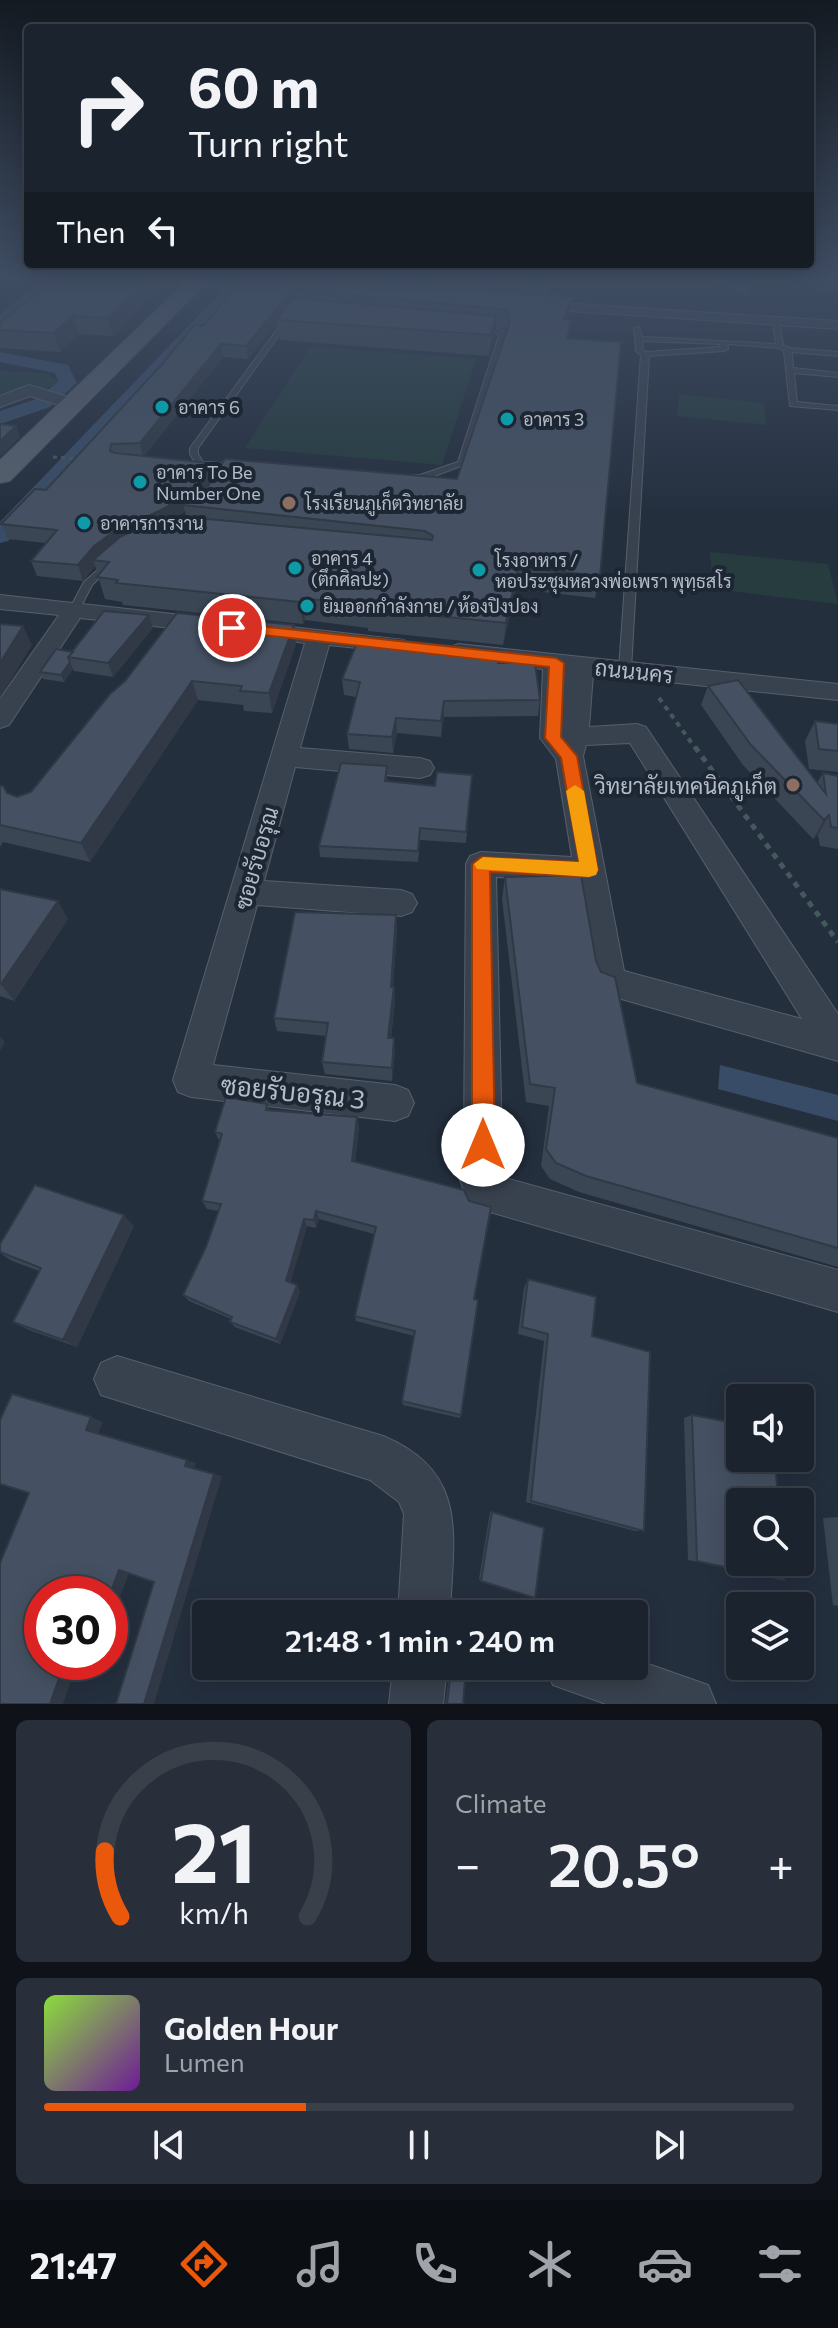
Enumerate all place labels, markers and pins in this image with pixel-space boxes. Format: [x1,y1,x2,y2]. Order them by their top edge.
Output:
place label: อาคาร 6 [178,396,240,418]
marker: อาคาร 6 [153,398,171,416]
place label: อาคาร 3 [523,408,584,430]
marker: อาคาร 3 [498,410,516,428]
place label: อาคาร To Be Number One [156,461,261,504]
marker: อาคาร To Be Number One [131,473,149,491]
place label: โรงเรียนภูเก็ตวิทยาลัย [304,490,464,517]
marker: โรงเรียนภูเก็ตวิทยาลัย [280,494,298,512]
place label: อาคารการงาน [100,512,204,534]
marker: อาคารการงาน [75,514,93,532]
place label: อาคาร 4 (ตึกศิลปะ) [311,547,389,590]
place label: โรงอาหาร / หอประชุมหลวงพ่อเพรา พุทฺธสโร [494,548,732,594]
marker: อาคาร 4 (ตึกศิลปะ) [286,559,304,577]
marker: โรงอาหาร / หอประชุมหลวงพ่อเพรา พุทฺธสโร [470,561,488,579]
pin [198,594,266,662]
place label: ยิมออกกำลังกาย / ห้องปิงปอง [323,595,539,617]
marker: ยิมออกกำลังกาย / ห้องปิงปอง [298,597,316,615]
place label: วิทยาลัยเทคนิคภูเก็ต [593,771,777,802]
marker: วิทยาลัยเทคนิคภูเก็ต [784,776,802,794]

